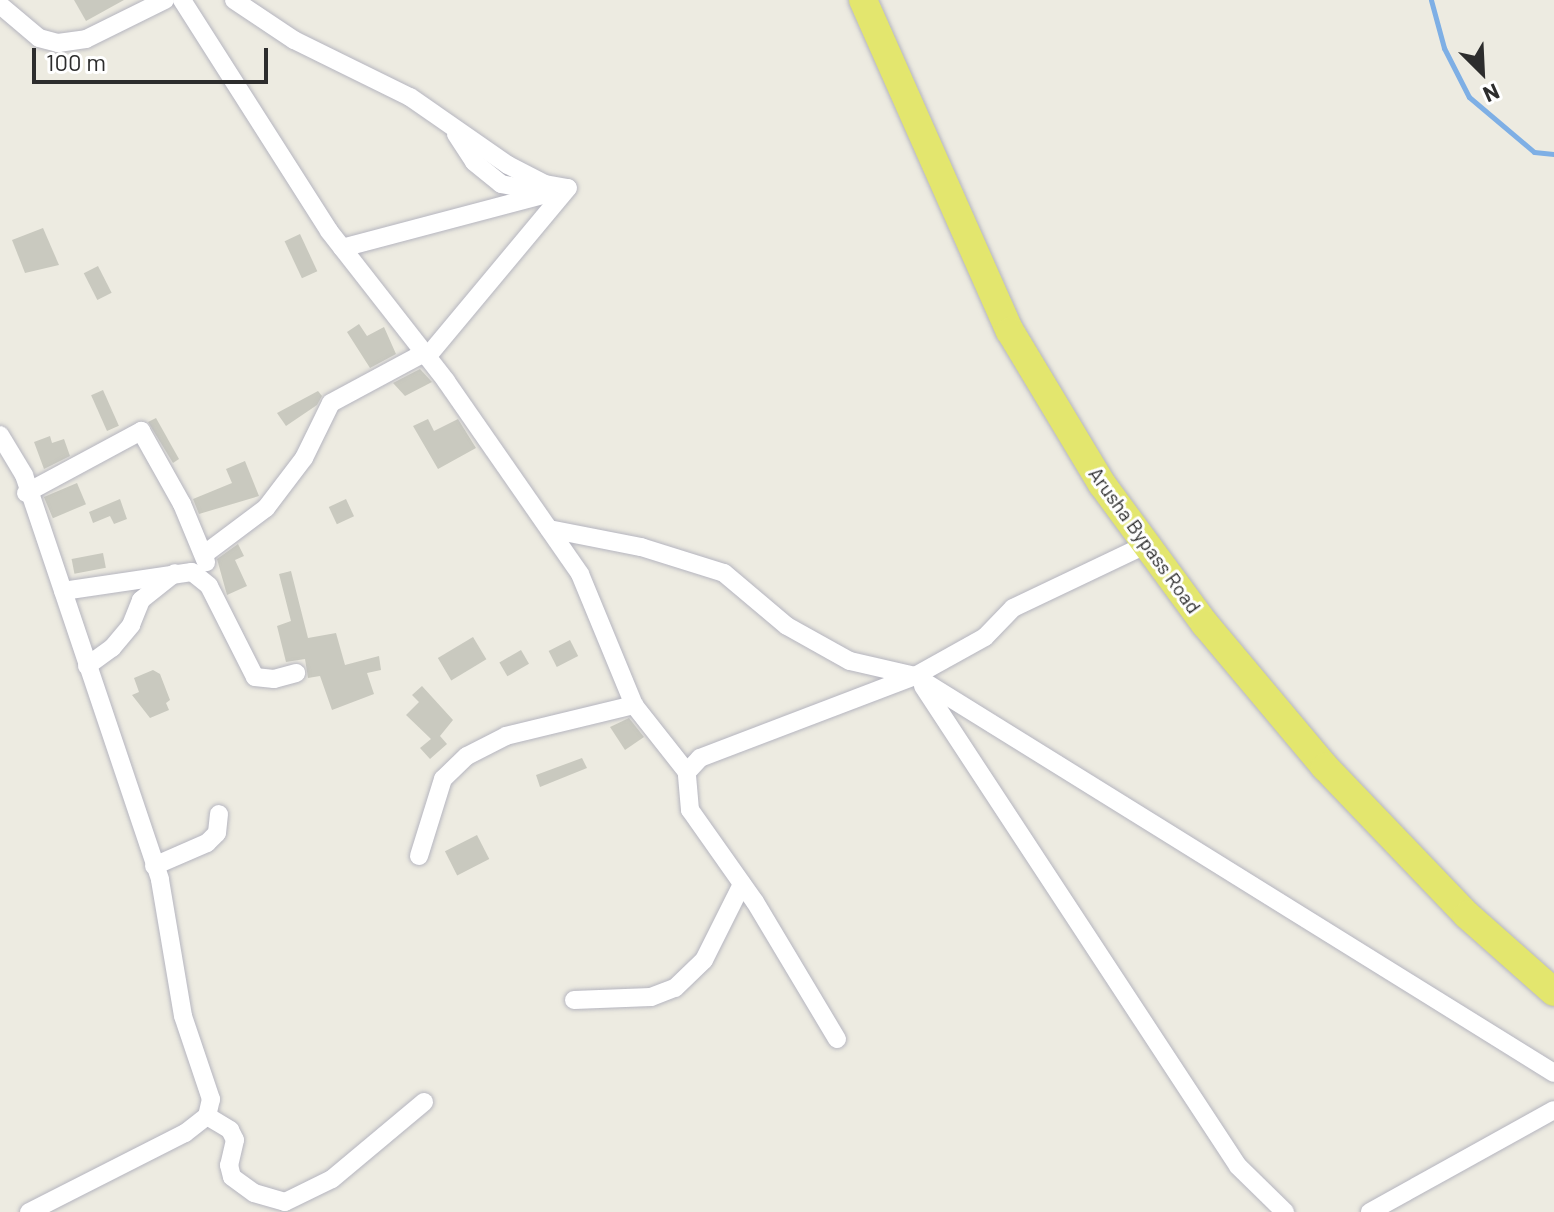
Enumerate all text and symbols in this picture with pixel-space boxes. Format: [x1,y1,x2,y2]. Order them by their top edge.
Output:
scale bar [36,32,272,82]
north arrow [1442,32,1522,112]
text: 100 m [46,47,106,76]
text: N [1480,79,1504,109]
street label: Arusha Bypass Road [1084,462,1206,618]

